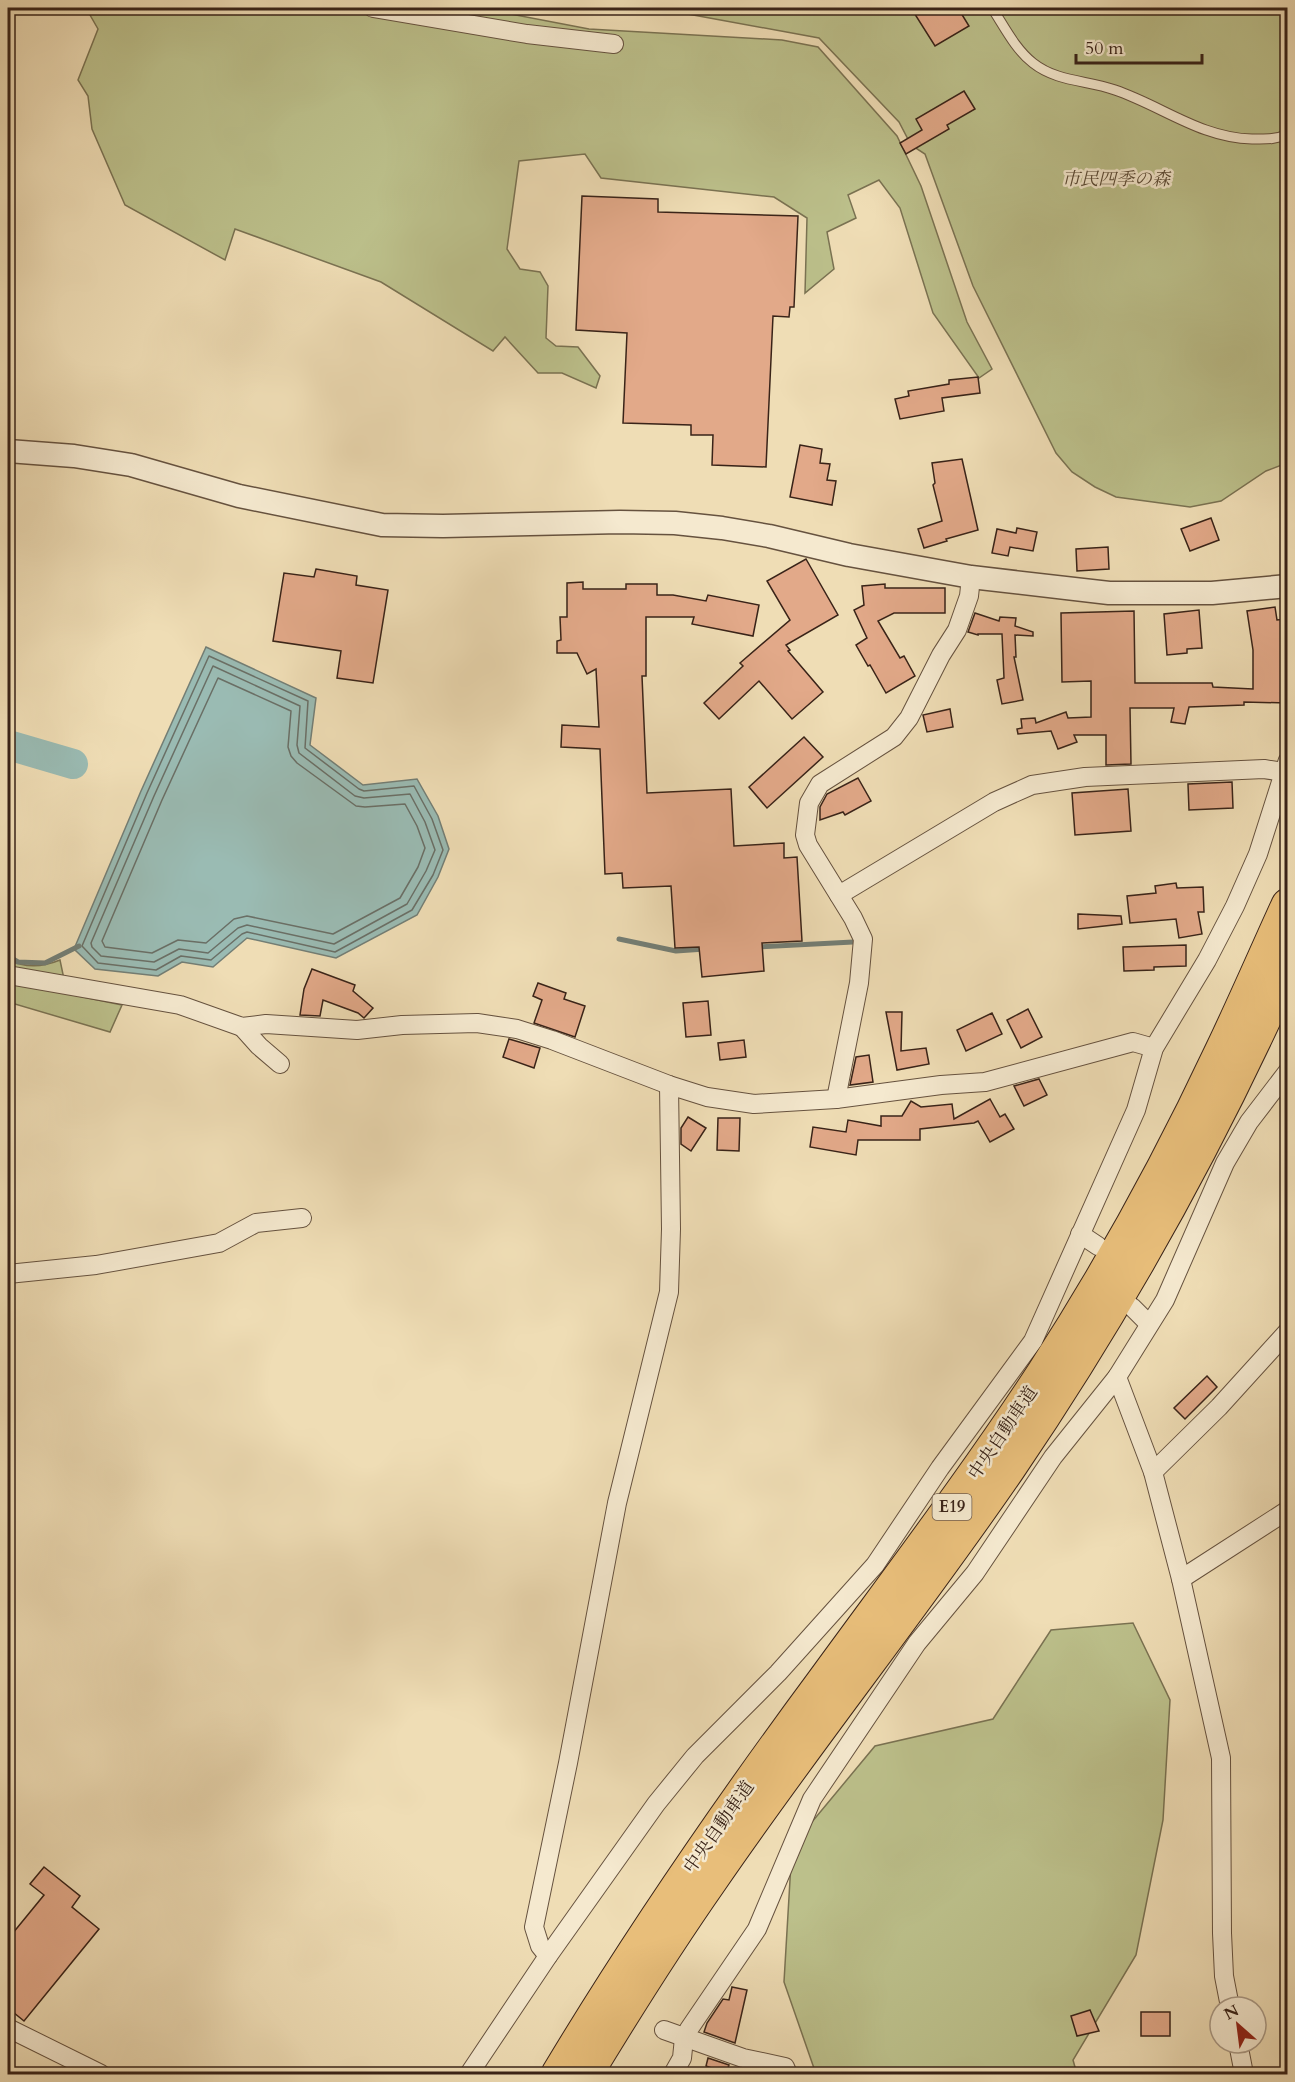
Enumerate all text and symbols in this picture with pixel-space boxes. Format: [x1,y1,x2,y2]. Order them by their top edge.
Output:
scale bar [1076,27,1202,65]
text: 50 m [1085,36,1124,61]
park label: 市民四季の森 [1062,167,1172,192]
street label: 中央自動車道 [962,1381,1044,1485]
road number: E19 [932,1494,972,1520]
street label: 中央自動車道 [678,1776,760,1878]
north arrow [1208,1995,1268,2055]
text: N [1220,2000,1243,2026]

